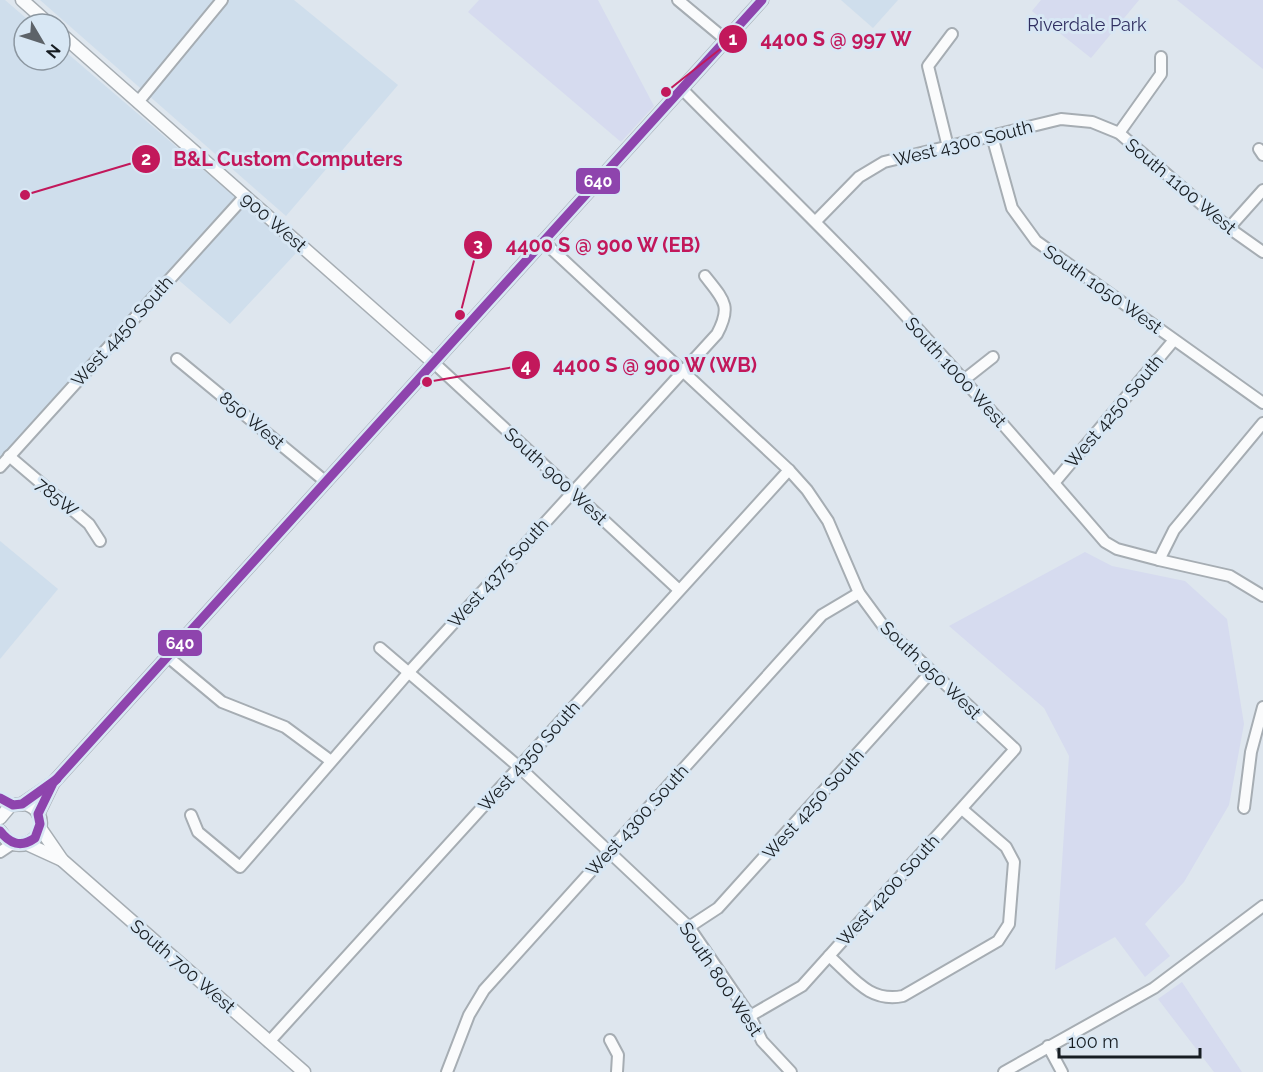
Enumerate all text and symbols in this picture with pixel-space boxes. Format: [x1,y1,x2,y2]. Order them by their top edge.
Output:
north arrow [12,12,72,72]
park label: Riverdale Park [1027,14,1147,35]
callout: 4400 S @ 997 W [718,20,924,58]
text: 4400 S @ 997 W [761,27,912,51]
text: 1 [729,28,738,49]
text: N [42,40,64,62]
street label: West 4300 South [891,116,1035,170]
street label: South 1100 West [1121,134,1241,238]
callout: B&L Custom Computers [131,140,415,178]
text: B&L Custom Computers [173,147,403,171]
text: 2 [141,148,151,169]
line badge: 640 [575,167,621,195]
text: 640 [584,172,613,191]
street label: 900 West [237,188,311,256]
callout: 4400 S @ 900 W (EB) [463,226,713,264]
text: 4400 S @ 900 W (EB) [506,233,700,257]
text: 3 [473,234,483,255]
street label: South 1050 West [1040,240,1166,338]
street label: West 4450 South [67,271,177,391]
street label: South 1000 West [901,313,1011,431]
callout: 4400 S @ 900 W (WB) [511,346,770,384]
street label: West 4250 South [1061,350,1167,472]
text: 4400 S @ 900 W (WB) [553,353,757,377]
text: 4 [521,355,531,376]
street label: 850 West [215,387,289,453]
street label: South 900 West [500,423,612,529]
street label: 785W [32,473,83,521]
street label: West 4375 South [444,514,552,632]
street label: South 950 West [876,617,986,723]
line badge: 640 [157,629,203,657]
text: 640 [166,634,195,653]
street label: West 4350 South [474,697,584,815]
street label: West 4250 South [758,745,868,863]
street label: West 4300 South [582,760,692,880]
street label: West 4200 South [833,830,943,950]
street label: South 700 West [126,915,240,1017]
street label: South 800 West [675,918,767,1040]
scale bar [1059,1021,1200,1059]
text: 100 m [1068,1031,1119,1052]

